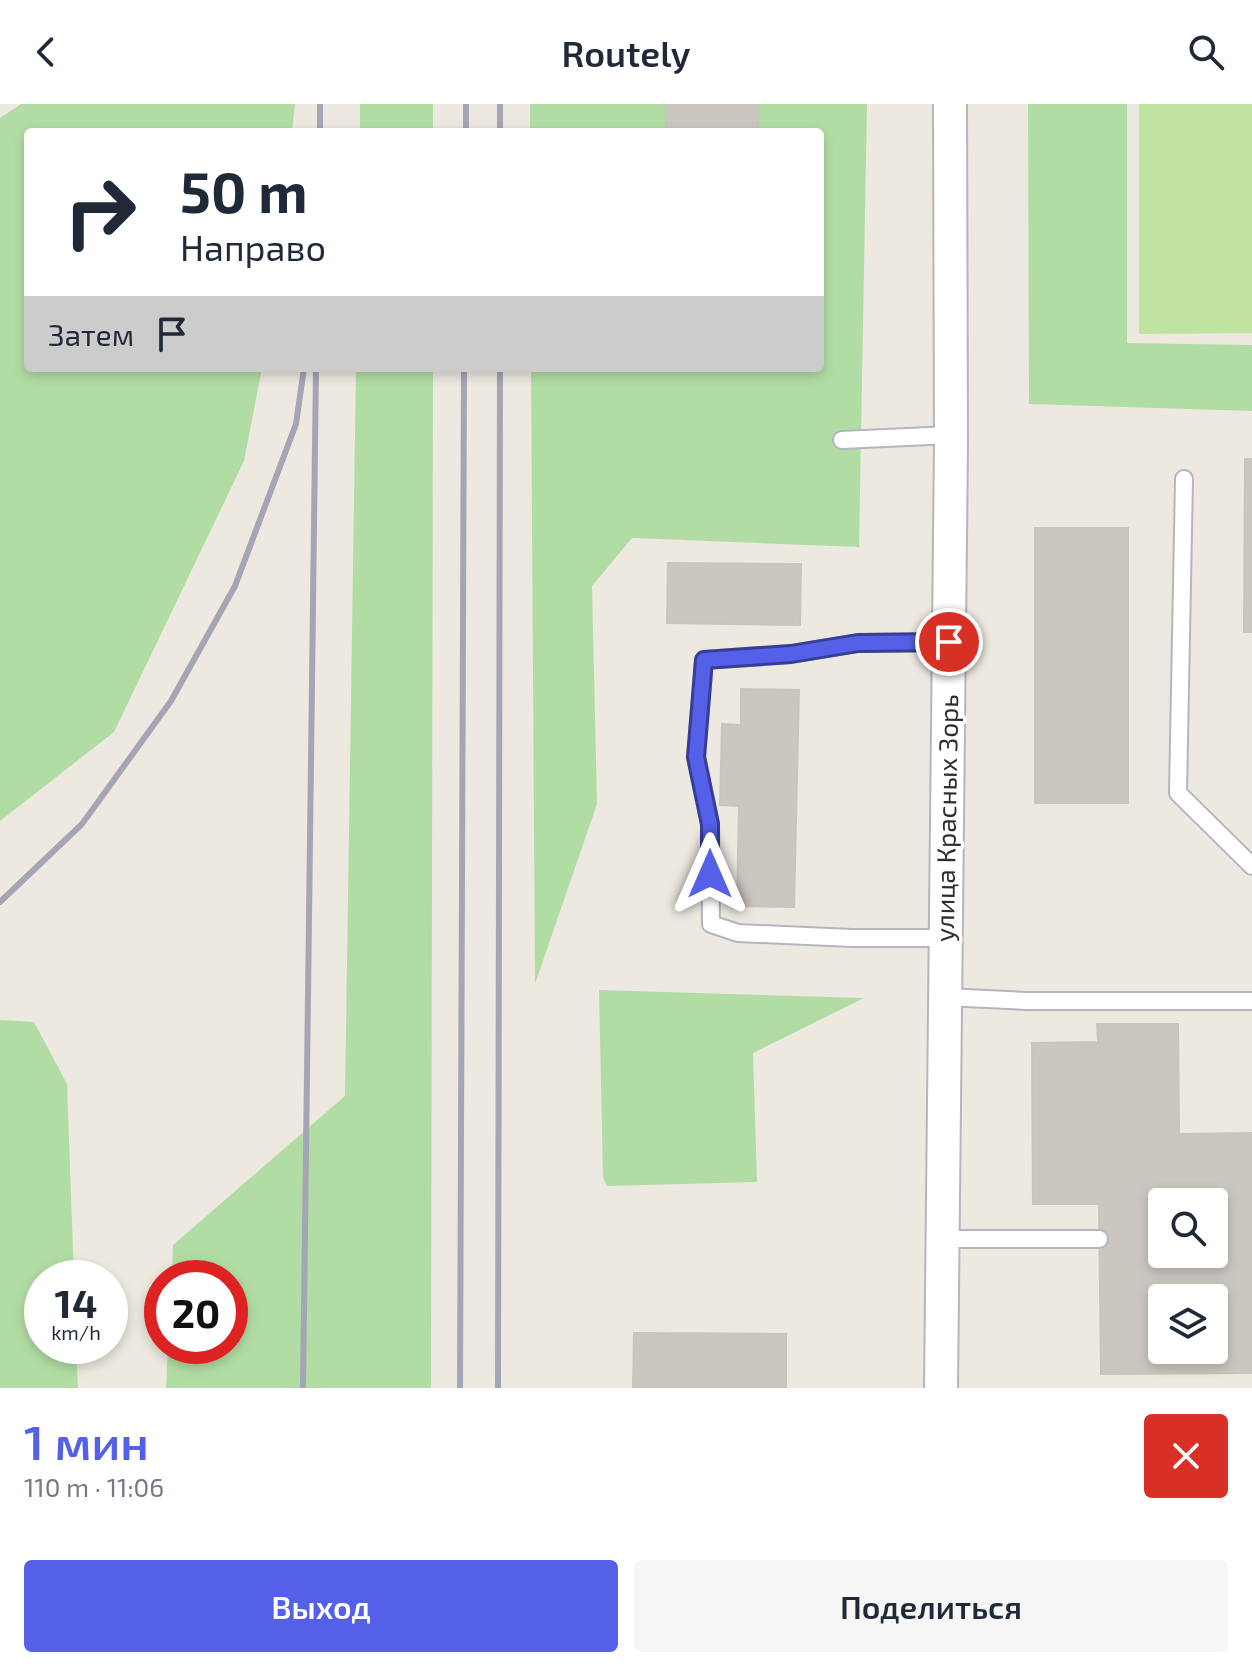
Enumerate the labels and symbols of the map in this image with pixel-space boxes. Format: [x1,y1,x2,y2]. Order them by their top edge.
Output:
pin [915,608,983,676]
street label: улица Красных Зорь [928,694,964,942]
position arrow [668,832,752,916]
speed limit sign: 20 [144,1260,248,1364]

